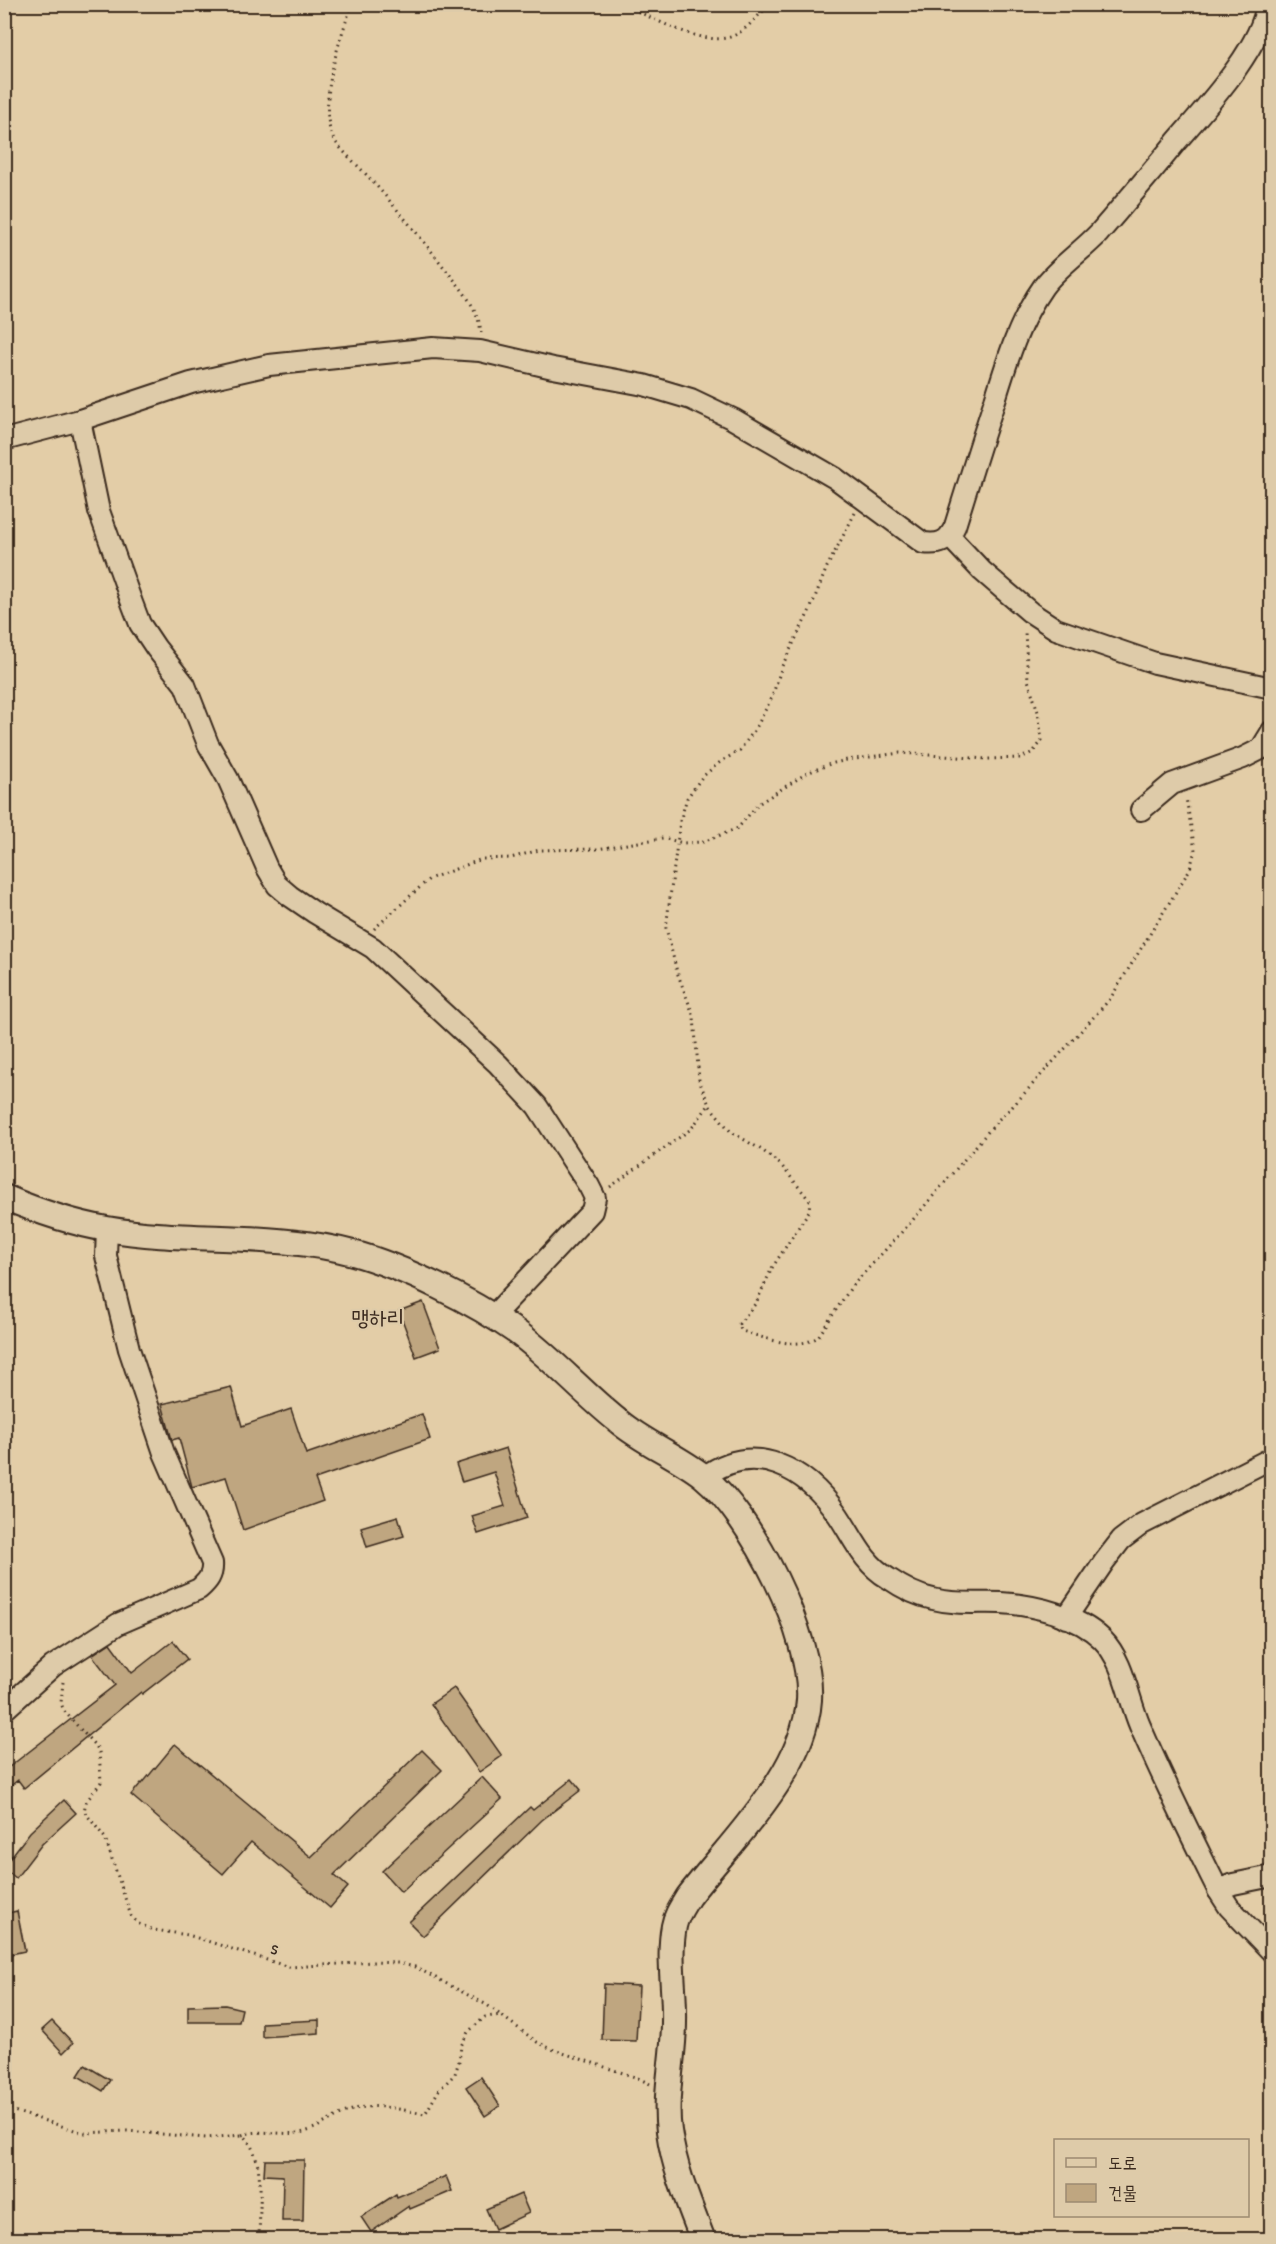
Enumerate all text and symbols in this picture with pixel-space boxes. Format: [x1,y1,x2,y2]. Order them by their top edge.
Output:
district label: 맹하리 [351,1302,405,1332]
street label: s [268,1933,283,1961]
legend [1054,2139,1249,2217]
text: 도로 [1108,2150,1137,2175]
text: 건물 [1108,2180,1137,2205]

